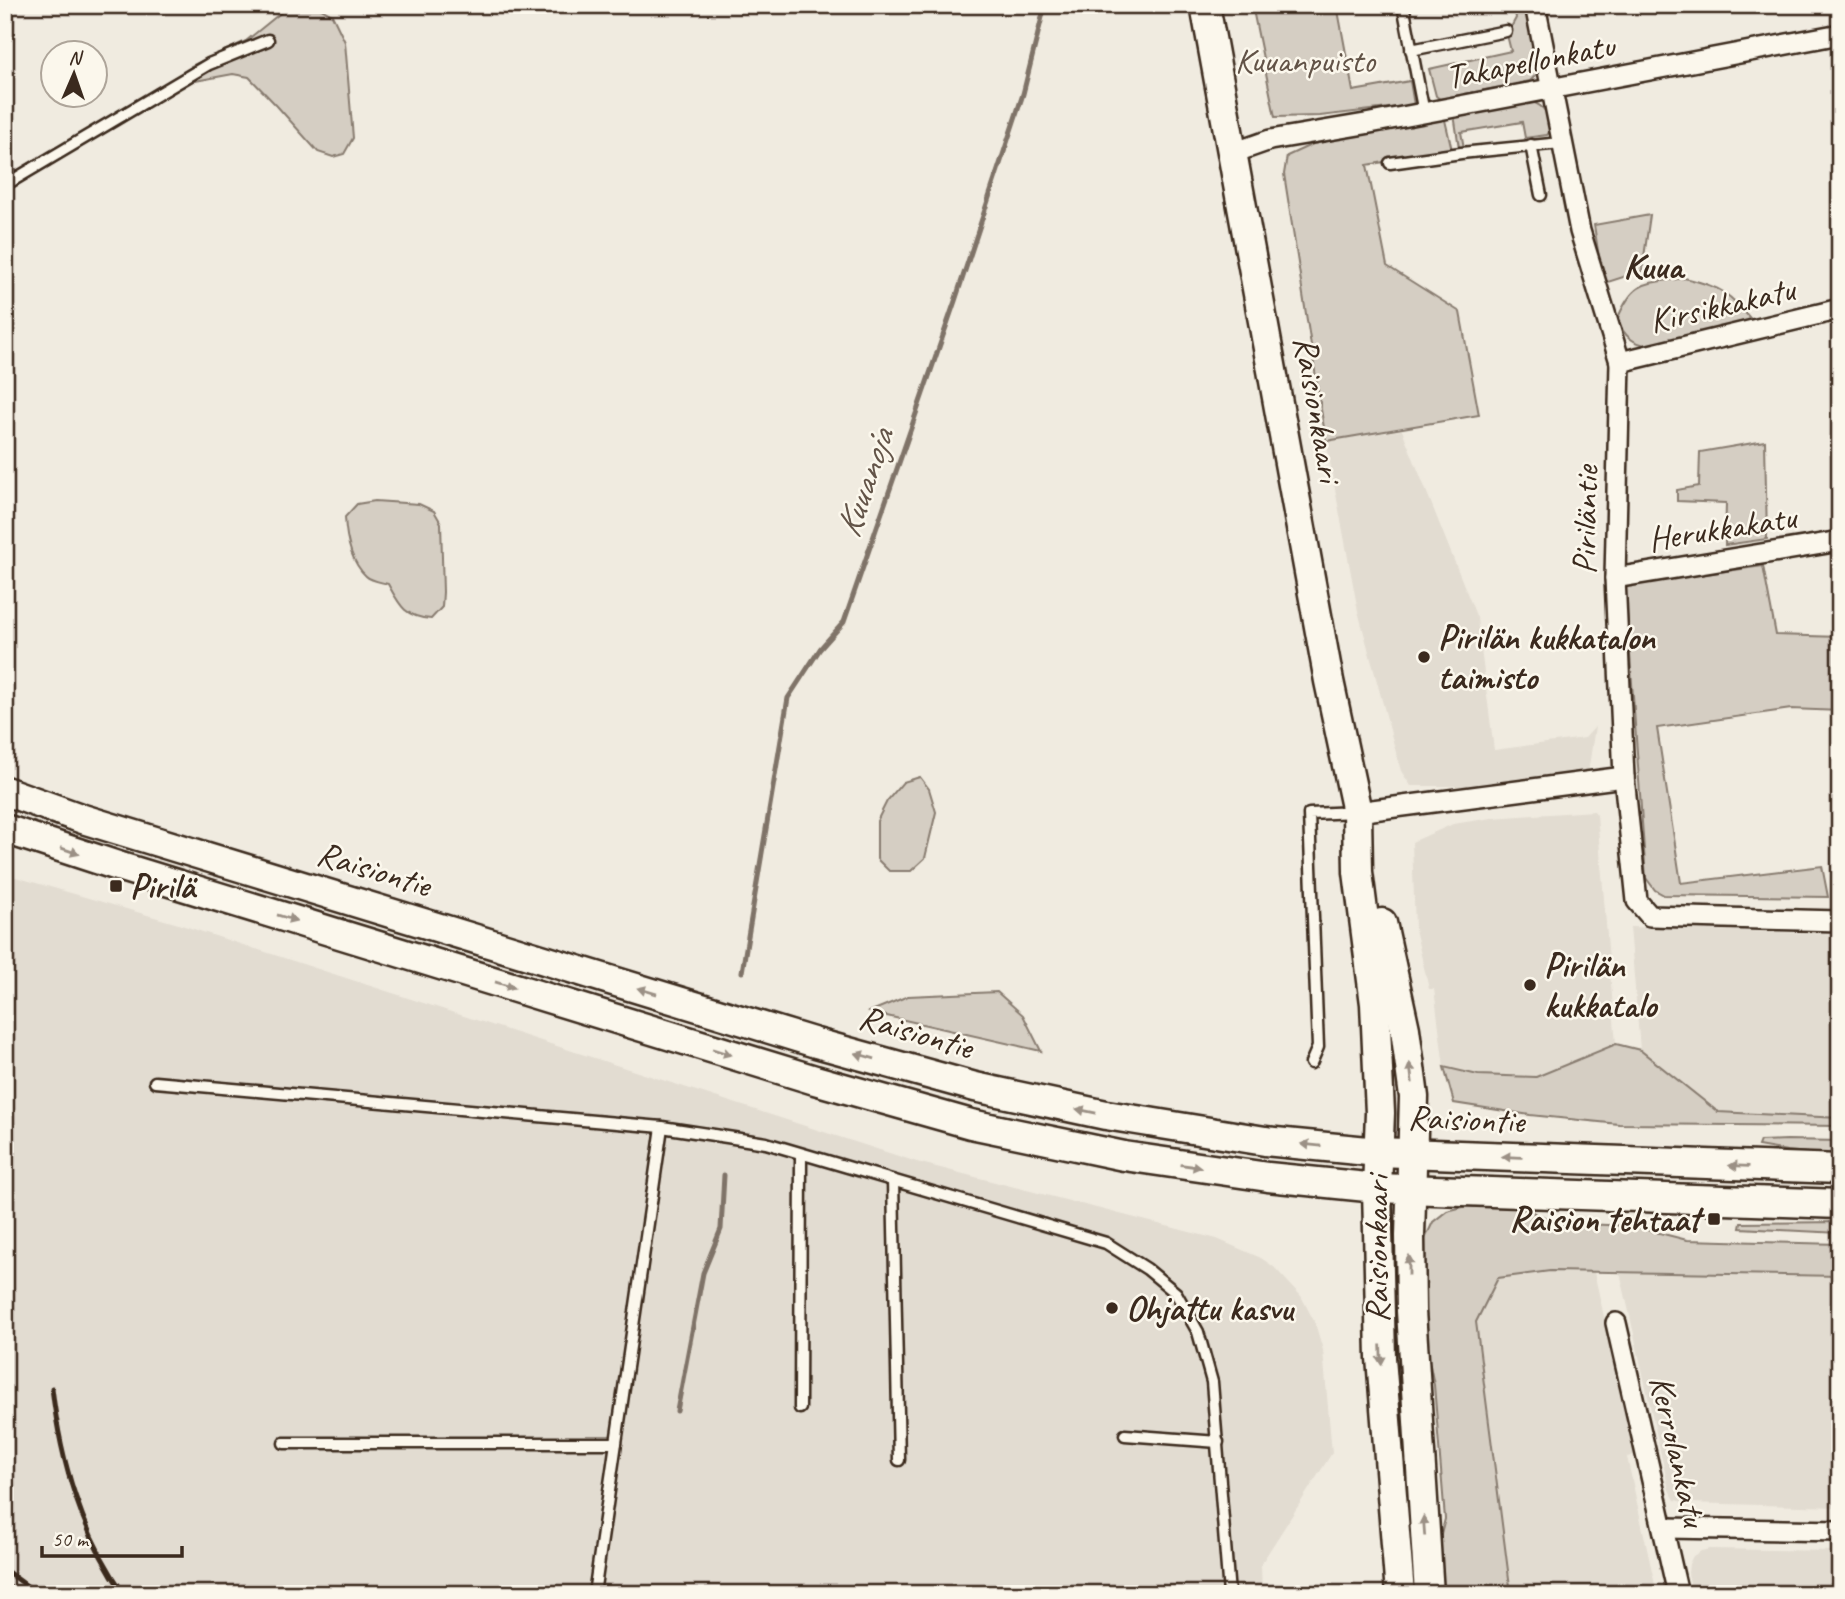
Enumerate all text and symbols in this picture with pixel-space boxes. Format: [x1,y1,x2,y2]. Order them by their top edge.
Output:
street label: Takapellonkatu [1442,22,1620,99]
north arrow [38,38,108,108]
park label: Kuuanpuisto [1235,38,1377,83]
text: N [68,46,84,70]
district label: Kuua [1623,242,1686,289]
street label: Kirsikkakatu [1645,266,1801,344]
street label: Raisionkaari [1283,333,1354,490]
water label: Kuuanoja [824,420,905,543]
street label: Piriläntie [1562,463,1608,575]
street label: Herukkakatu [1645,494,1801,562]
place label: Pirilän kukkatalon taimisto [1438,615,1656,700]
marker: Pirilän kukkatalon taimisto [1416,649,1432,665]
street label: Raisiontie [312,830,439,908]
one-way arrow [59,846,80,857]
place label: Pirilä [130,864,198,909]
marker: Pirilä [108,878,124,894]
one-way arrow [277,914,298,924]
place label: Pirilän kukkatalo [1544,943,1658,1028]
marker: Pirilän kukkatalo [1522,977,1538,993]
one-way arrow [494,980,515,991]
one-way arrow [636,986,657,996]
street label: Raisiontie [854,994,981,1070]
one-way arrow [712,1047,733,1057]
one-way arrow [854,1051,875,1061]
one-way arrow [1405,1061,1416,1083]
street label: Raisiontie [1407,1094,1528,1144]
one-way arrow [1075,1105,1097,1116]
one-way arrow [1299,1140,1321,1151]
one-way arrow [1501,1152,1523,1163]
one-way arrow [1728,1160,1750,1171]
one-way arrow [1181,1161,1203,1172]
street label: Raisionkaari [1354,1171,1399,1323]
place label: Raision tehtaat [1509,1197,1705,1242]
marker: Raision tehtaat [1706,1211,1722,1227]
one-way arrow [1404,1253,1415,1275]
place label: Ohjattu kasvu [1126,1286,1296,1331]
marker: Ohjattu kasvu [1104,1300,1120,1316]
one-way arrow [1376,1344,1387,1366]
street label: Kerrolankatu [1639,1371,1718,1533]
one-way arrow [1418,1514,1429,1536]
scale bar [42,1515,182,1559]
text: 50 m [52,1526,90,1552]

